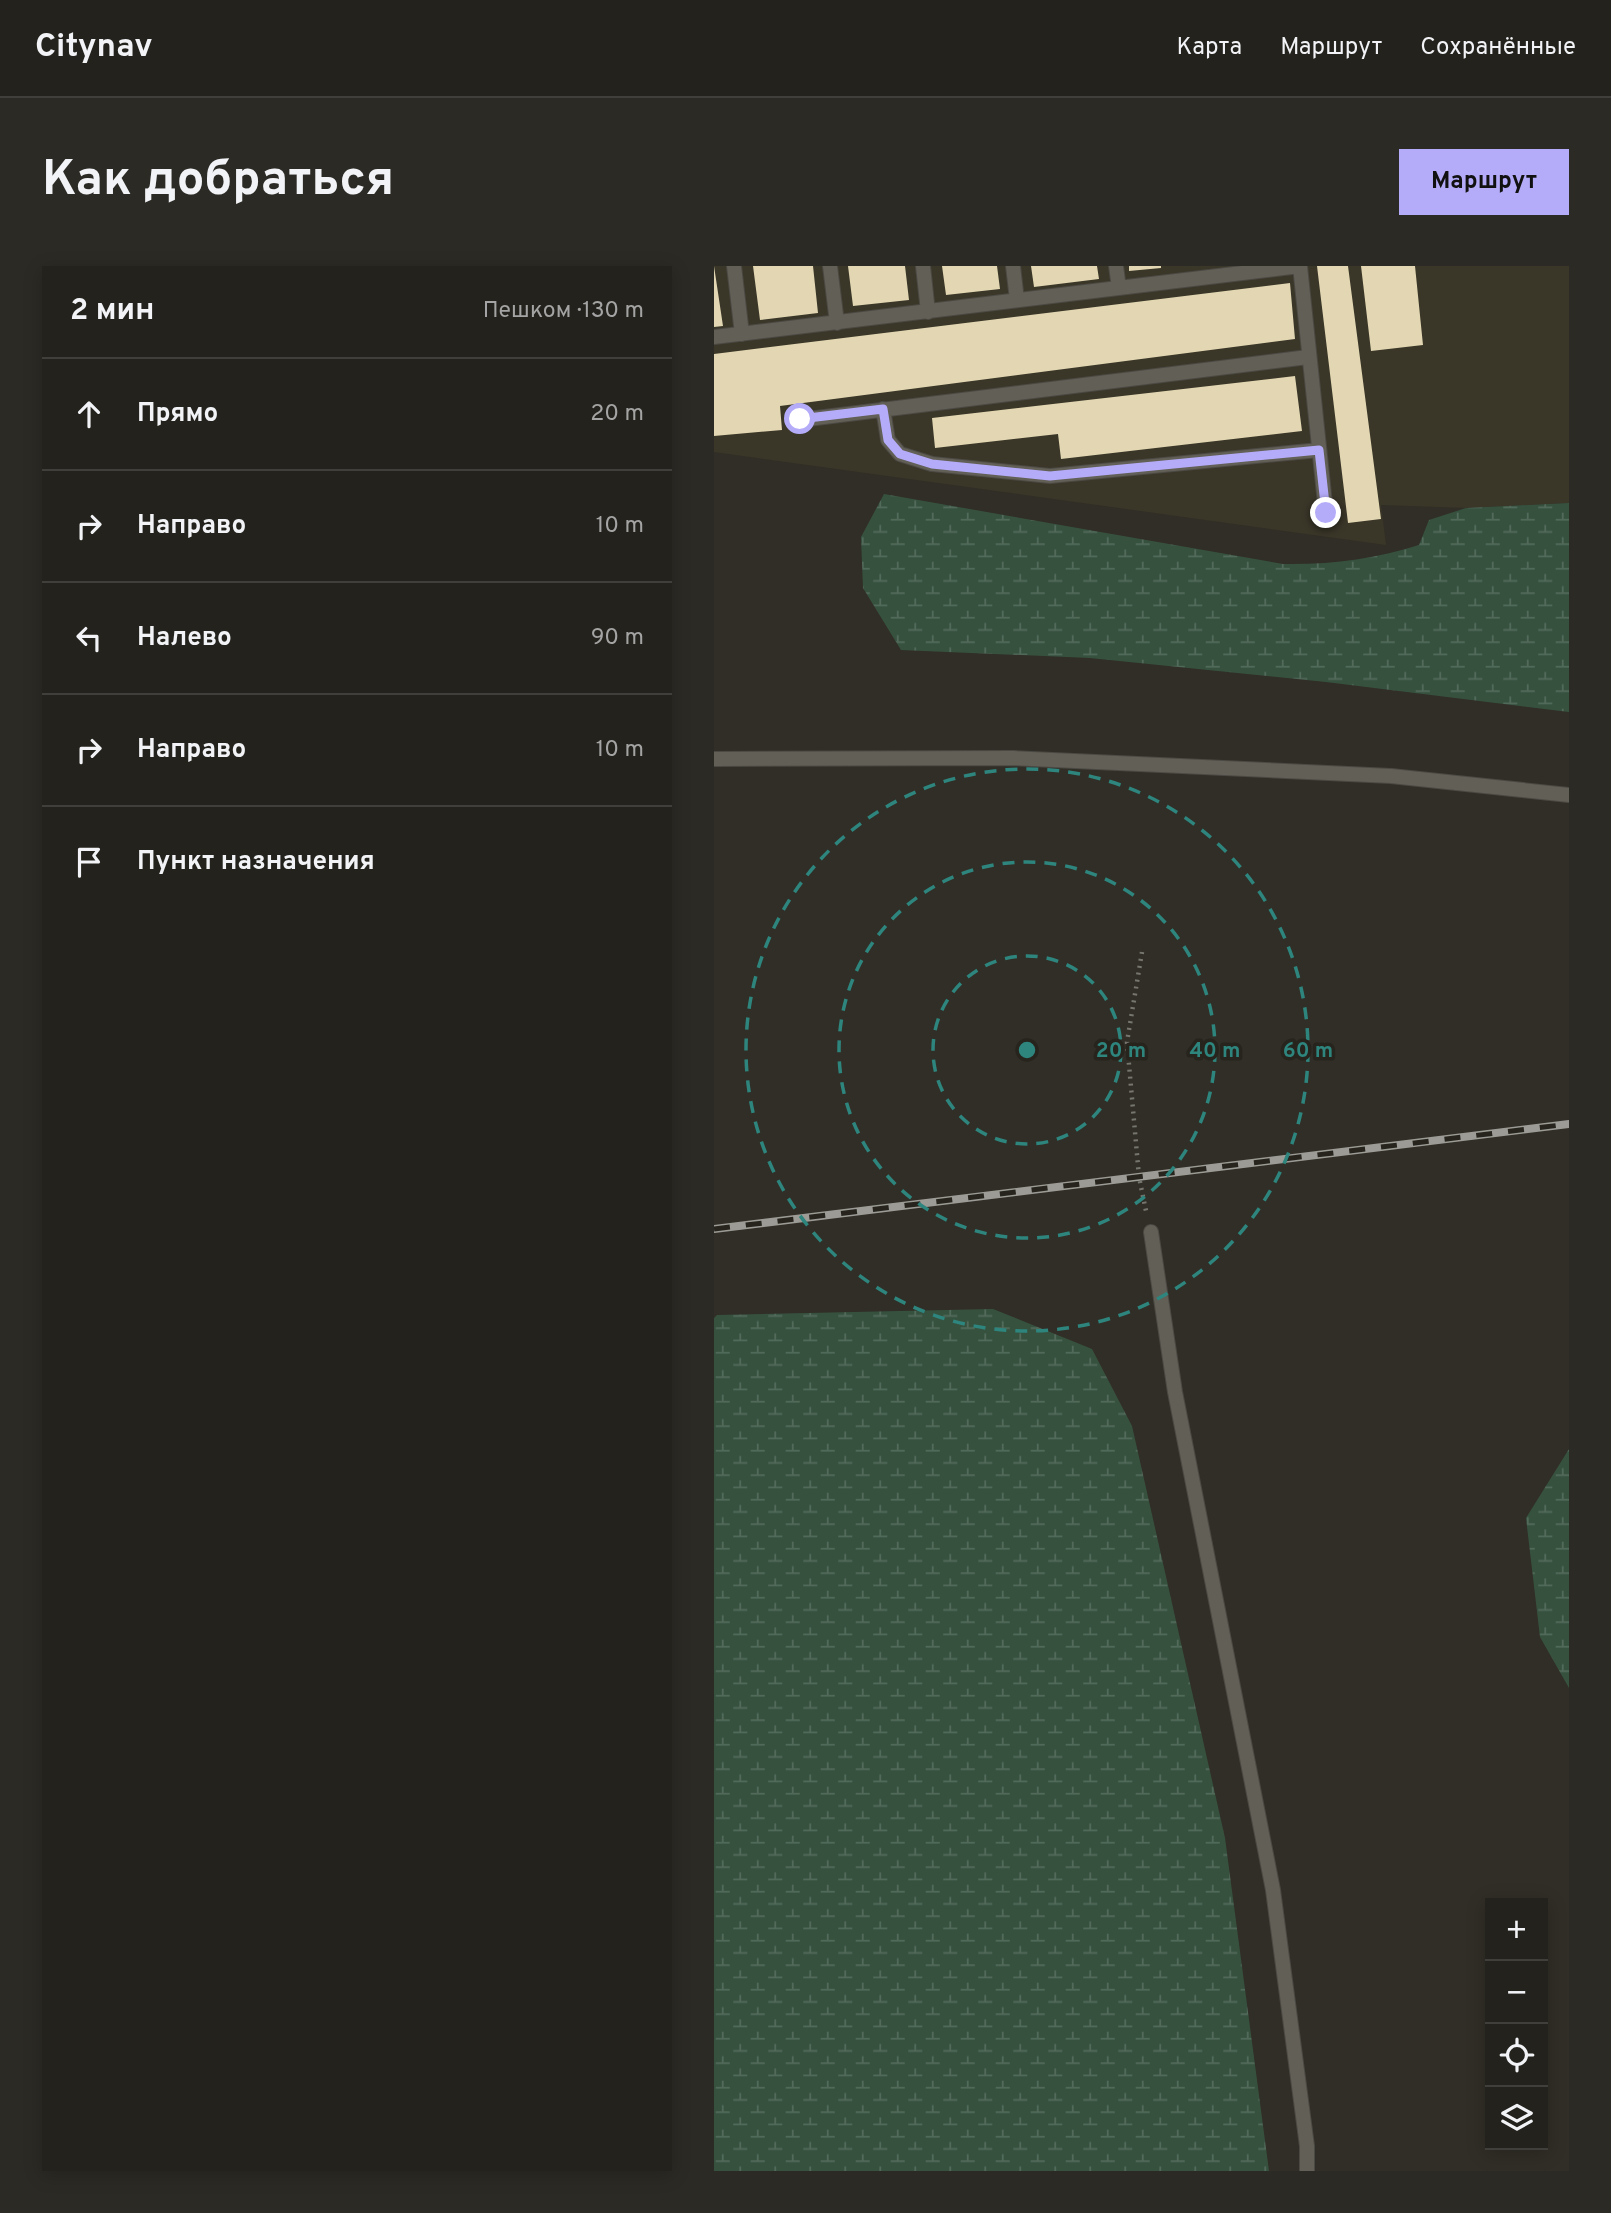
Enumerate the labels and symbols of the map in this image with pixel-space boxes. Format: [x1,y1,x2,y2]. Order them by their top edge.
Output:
route start [784,403,815,434]
route end [1310,497,1341,528]
centre of rings [1015,1038,1039,1062]
text: 20 m [1096,1038,1146,1065]
text: 40 m [1190,1038,1240,1065]
text: 60 m [1283,1038,1333,1065]

